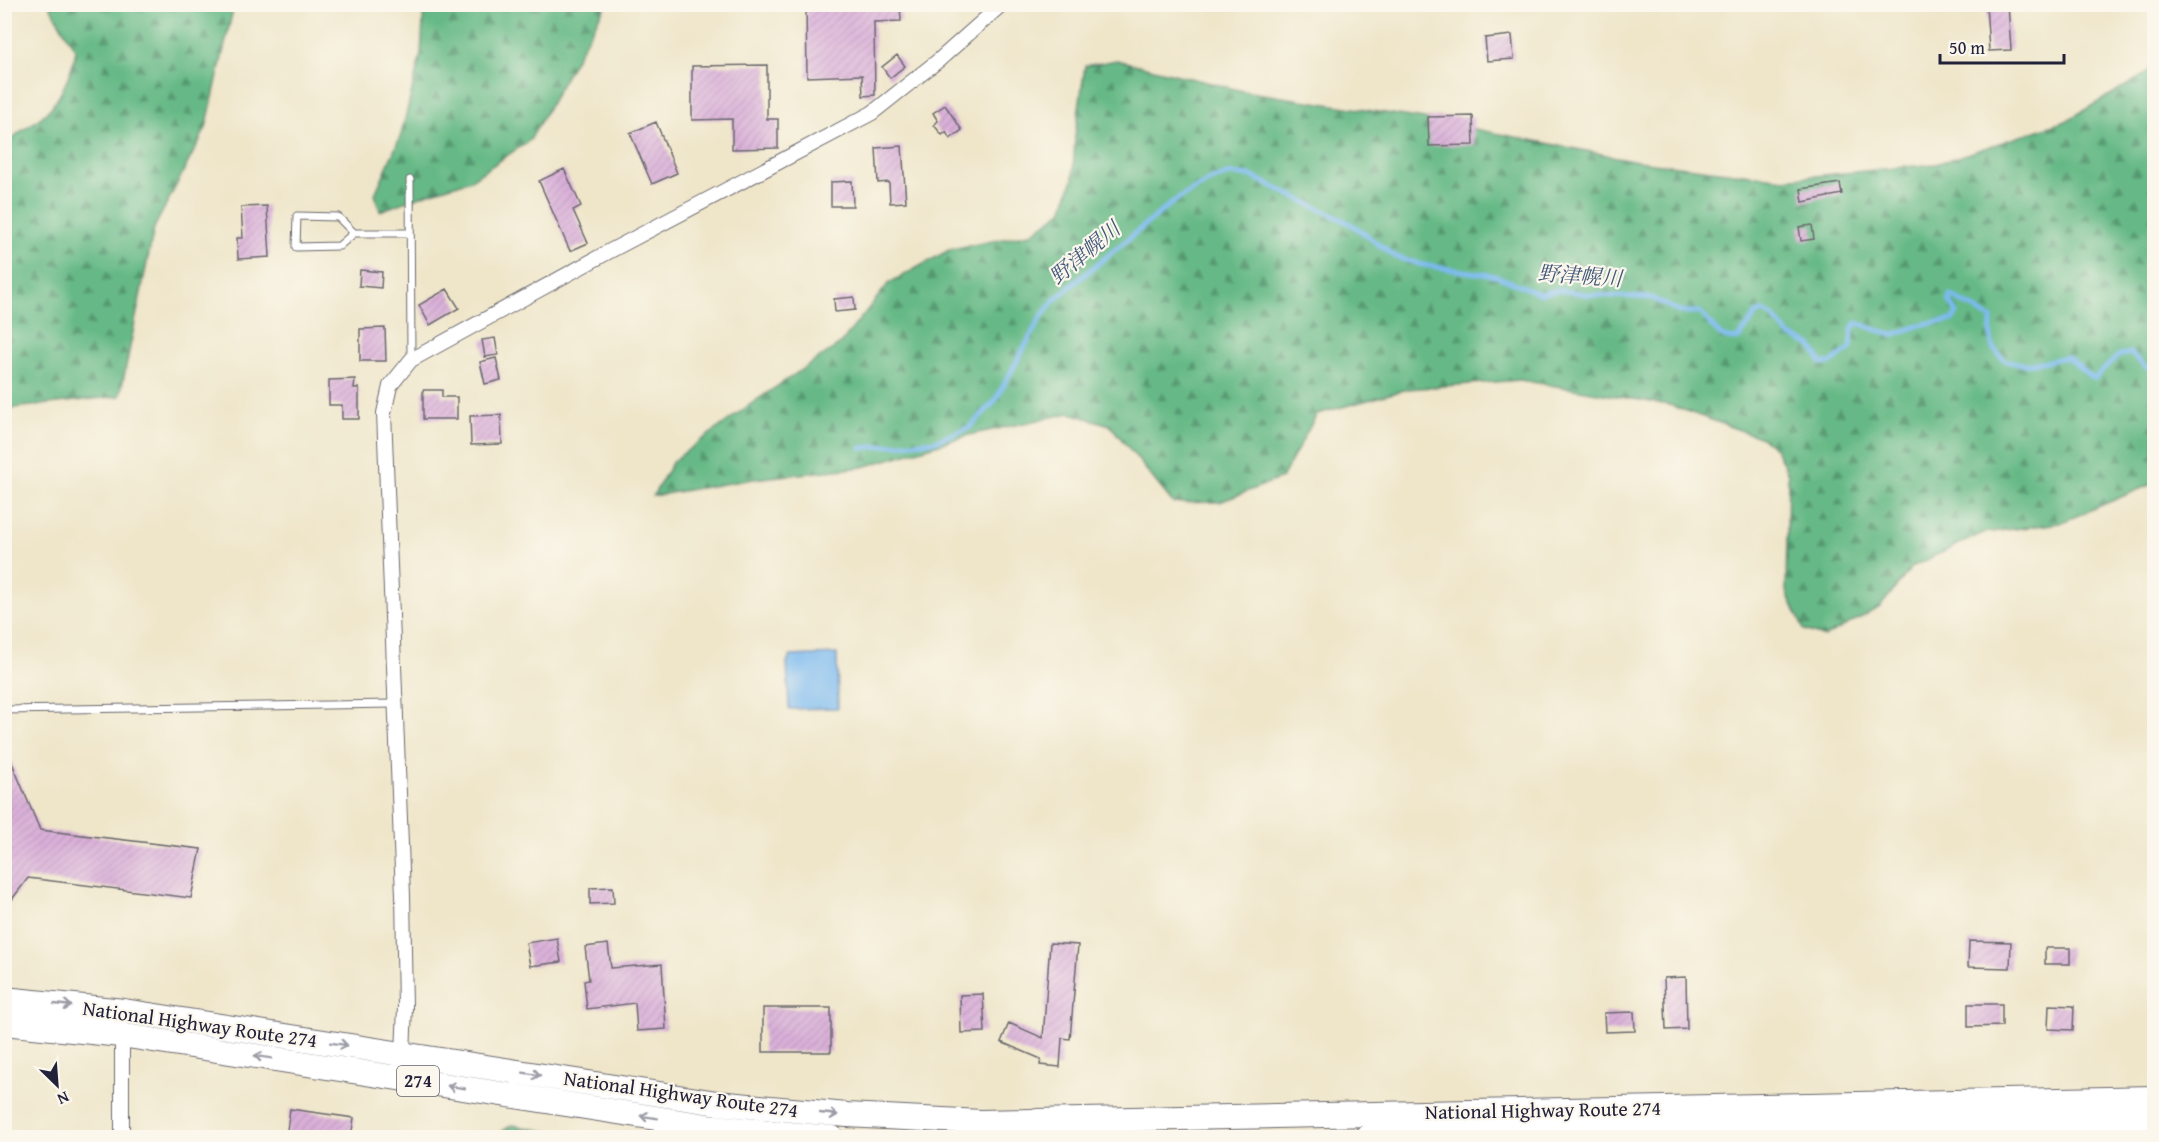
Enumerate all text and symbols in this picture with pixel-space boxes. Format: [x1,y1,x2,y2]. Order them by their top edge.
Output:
scale bar [1940,27,2064,65]
text: 50 m [1949,34,1985,61]
water label: 野津幌川 [1043,212,1128,291]
water label: 野津幌川 [1537,257,1625,294]
street label: National Highway Route 274 [81,993,319,1054]
one-way arrow [52,1000,72,1011]
one-way arrow [328,1039,348,1050]
one-way arrow [254,1051,274,1062]
north arrow [27,1055,87,1115]
street label: National Highway Route 274 [562,1063,800,1124]
road number: 274 [397,1066,439,1096]
one-way arrow [521,1069,541,1080]
one-way arrow [447,1081,466,1092]
text: N [53,1085,73,1112]
street label: National Highway Route 274 [1425,1093,1661,1126]
one-way arrow [818,1109,838,1120]
one-way arrow [639,1111,659,1122]

